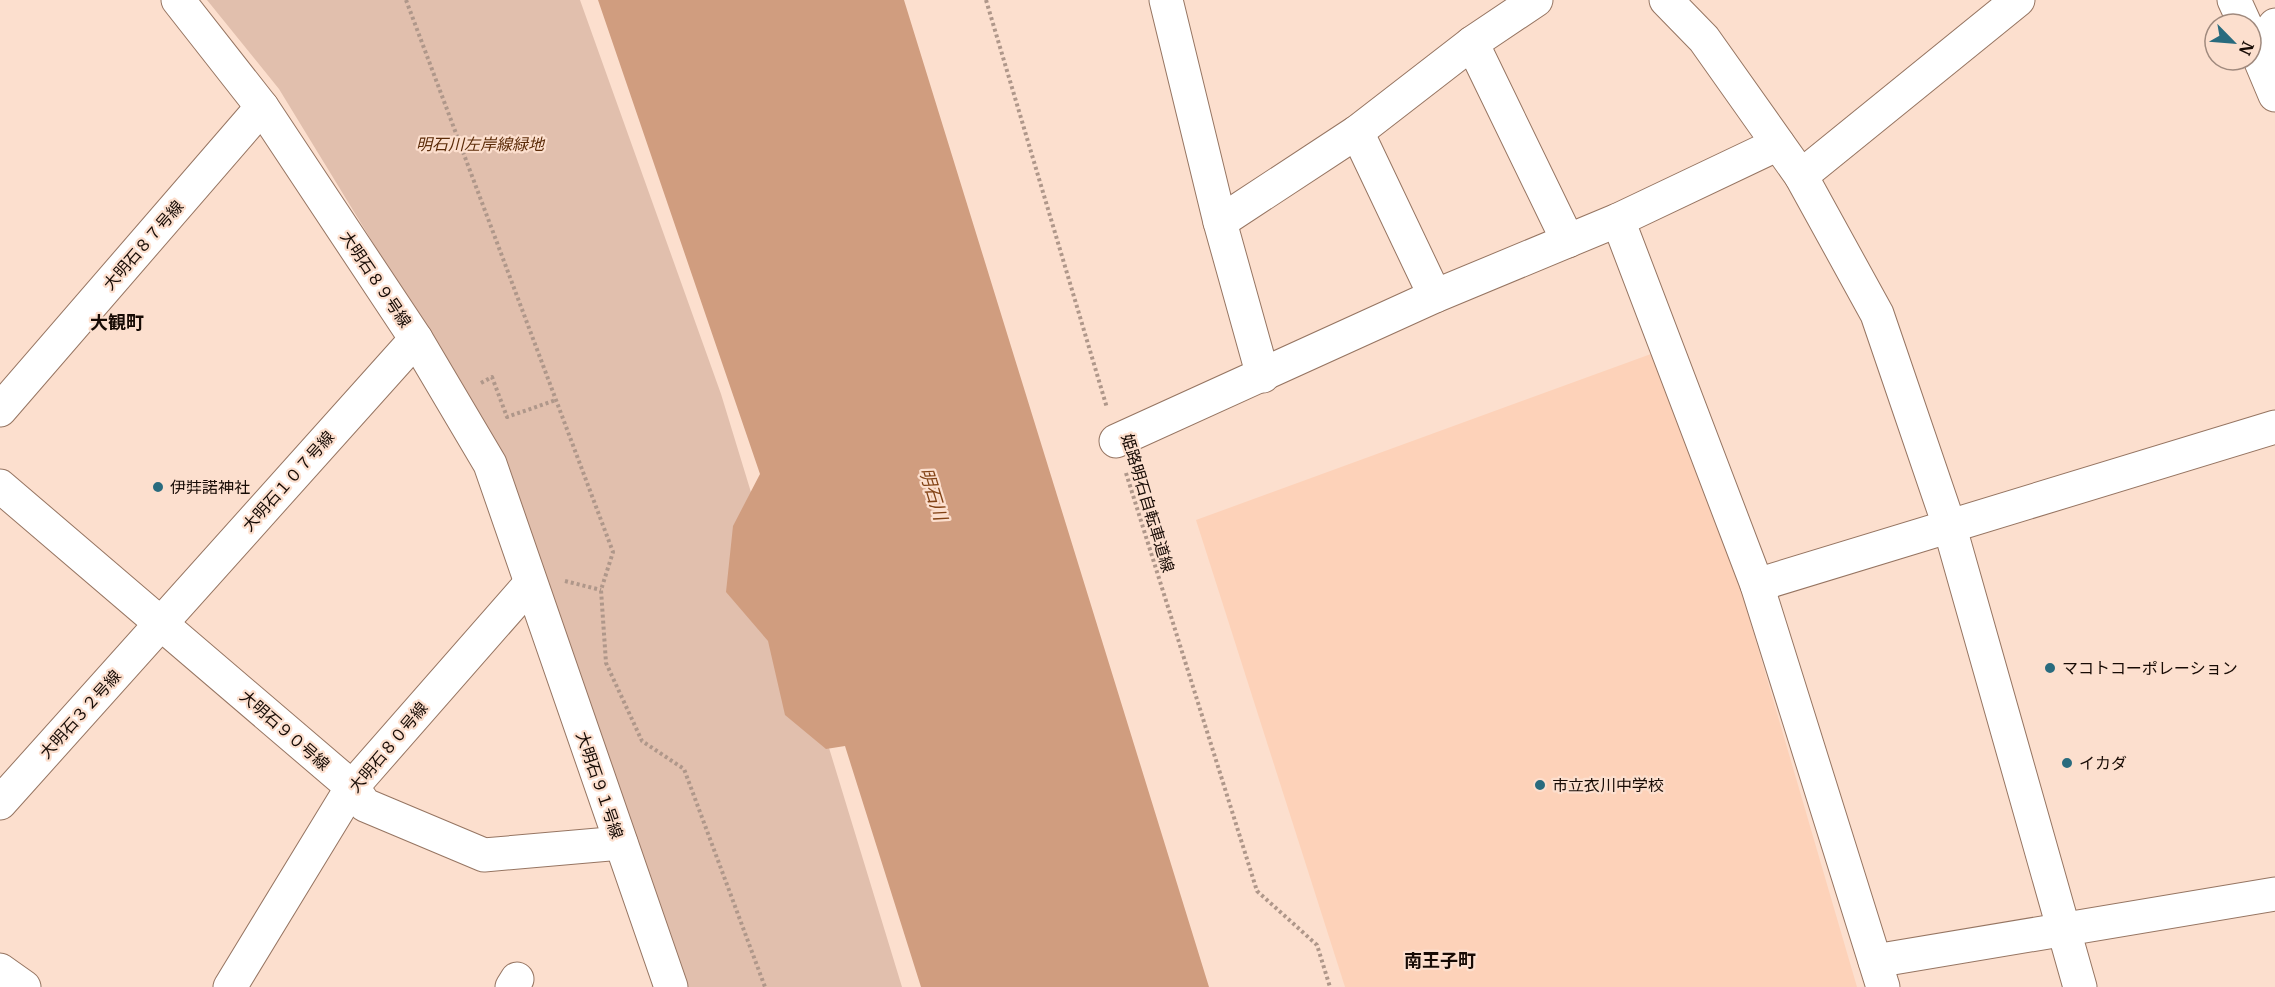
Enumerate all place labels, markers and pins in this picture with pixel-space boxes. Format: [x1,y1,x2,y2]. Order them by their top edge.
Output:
place label: 伊弉諾神社 [170,477,250,497]
marker: 伊弉諾神社 [151,480,165,494]
place label: マコトコーポレーション [2062,658,2238,678]
marker: マコトコーポレーション [2043,661,2057,675]
place label: イカダ [2079,753,2127,773]
marker: イカダ [2060,756,2074,770]
place label: 市立衣川中学校 [1552,775,1664,795]
marker: 市立衣川中学校 [1533,778,1547,792]

